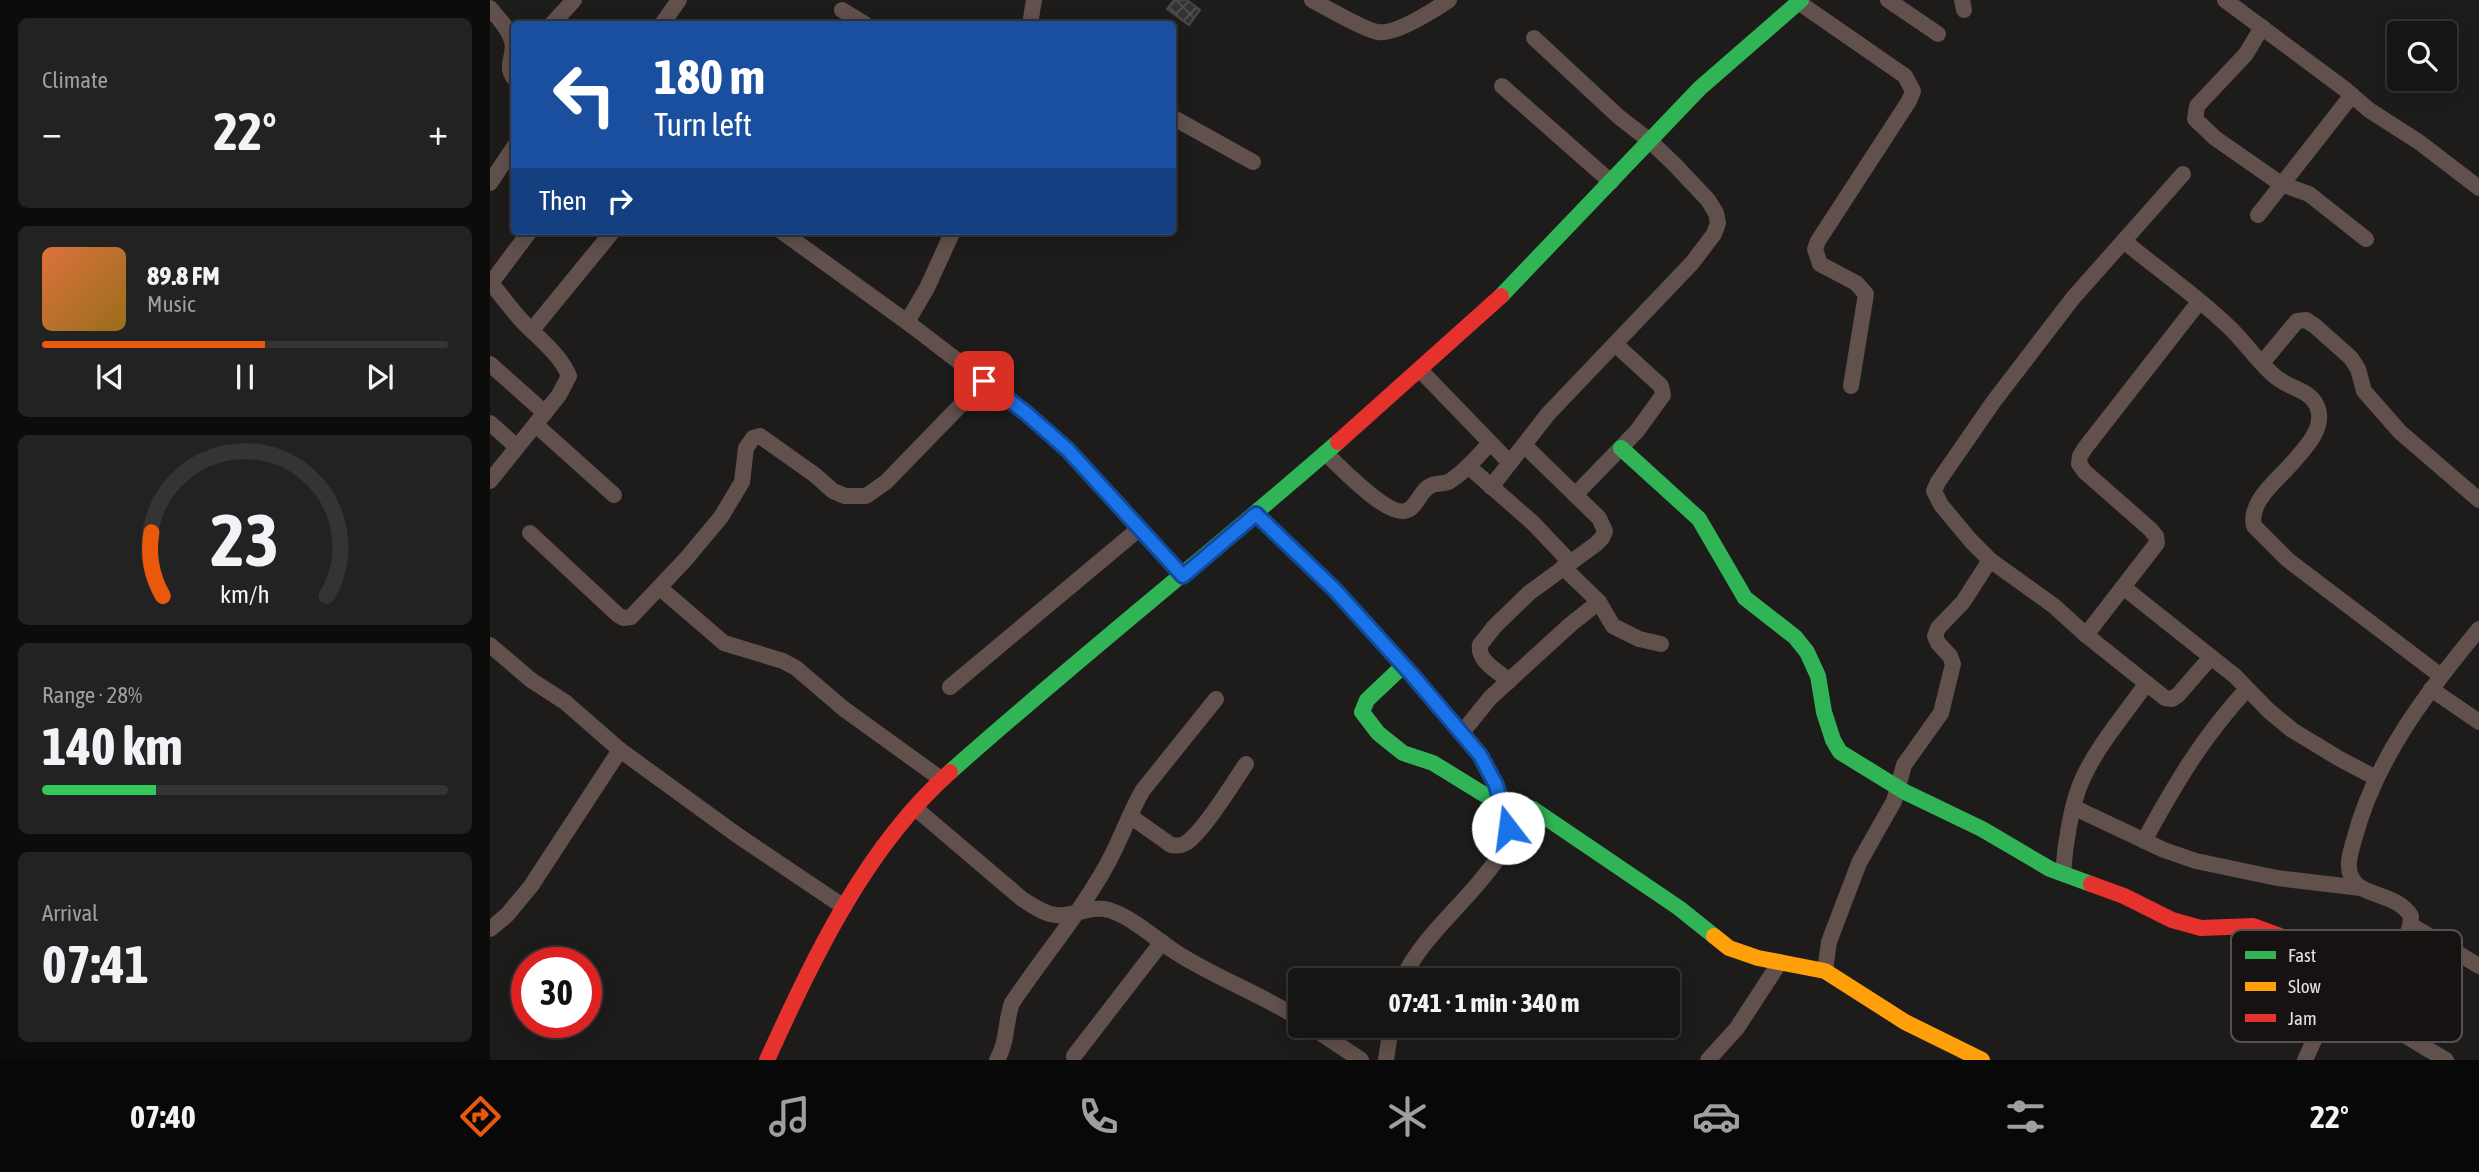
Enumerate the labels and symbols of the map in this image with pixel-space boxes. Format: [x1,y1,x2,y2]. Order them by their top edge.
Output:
pin [954,351,1014,411]
position arrow [1471,791,1545,865]
legend [2231,930,2462,1042]
text: Fast [2288,944,2316,966]
speed limit sign: 30 [511,947,602,1038]
text: Slow [2288,975,2322,997]
text: Jam [2288,1007,2317,1029]

